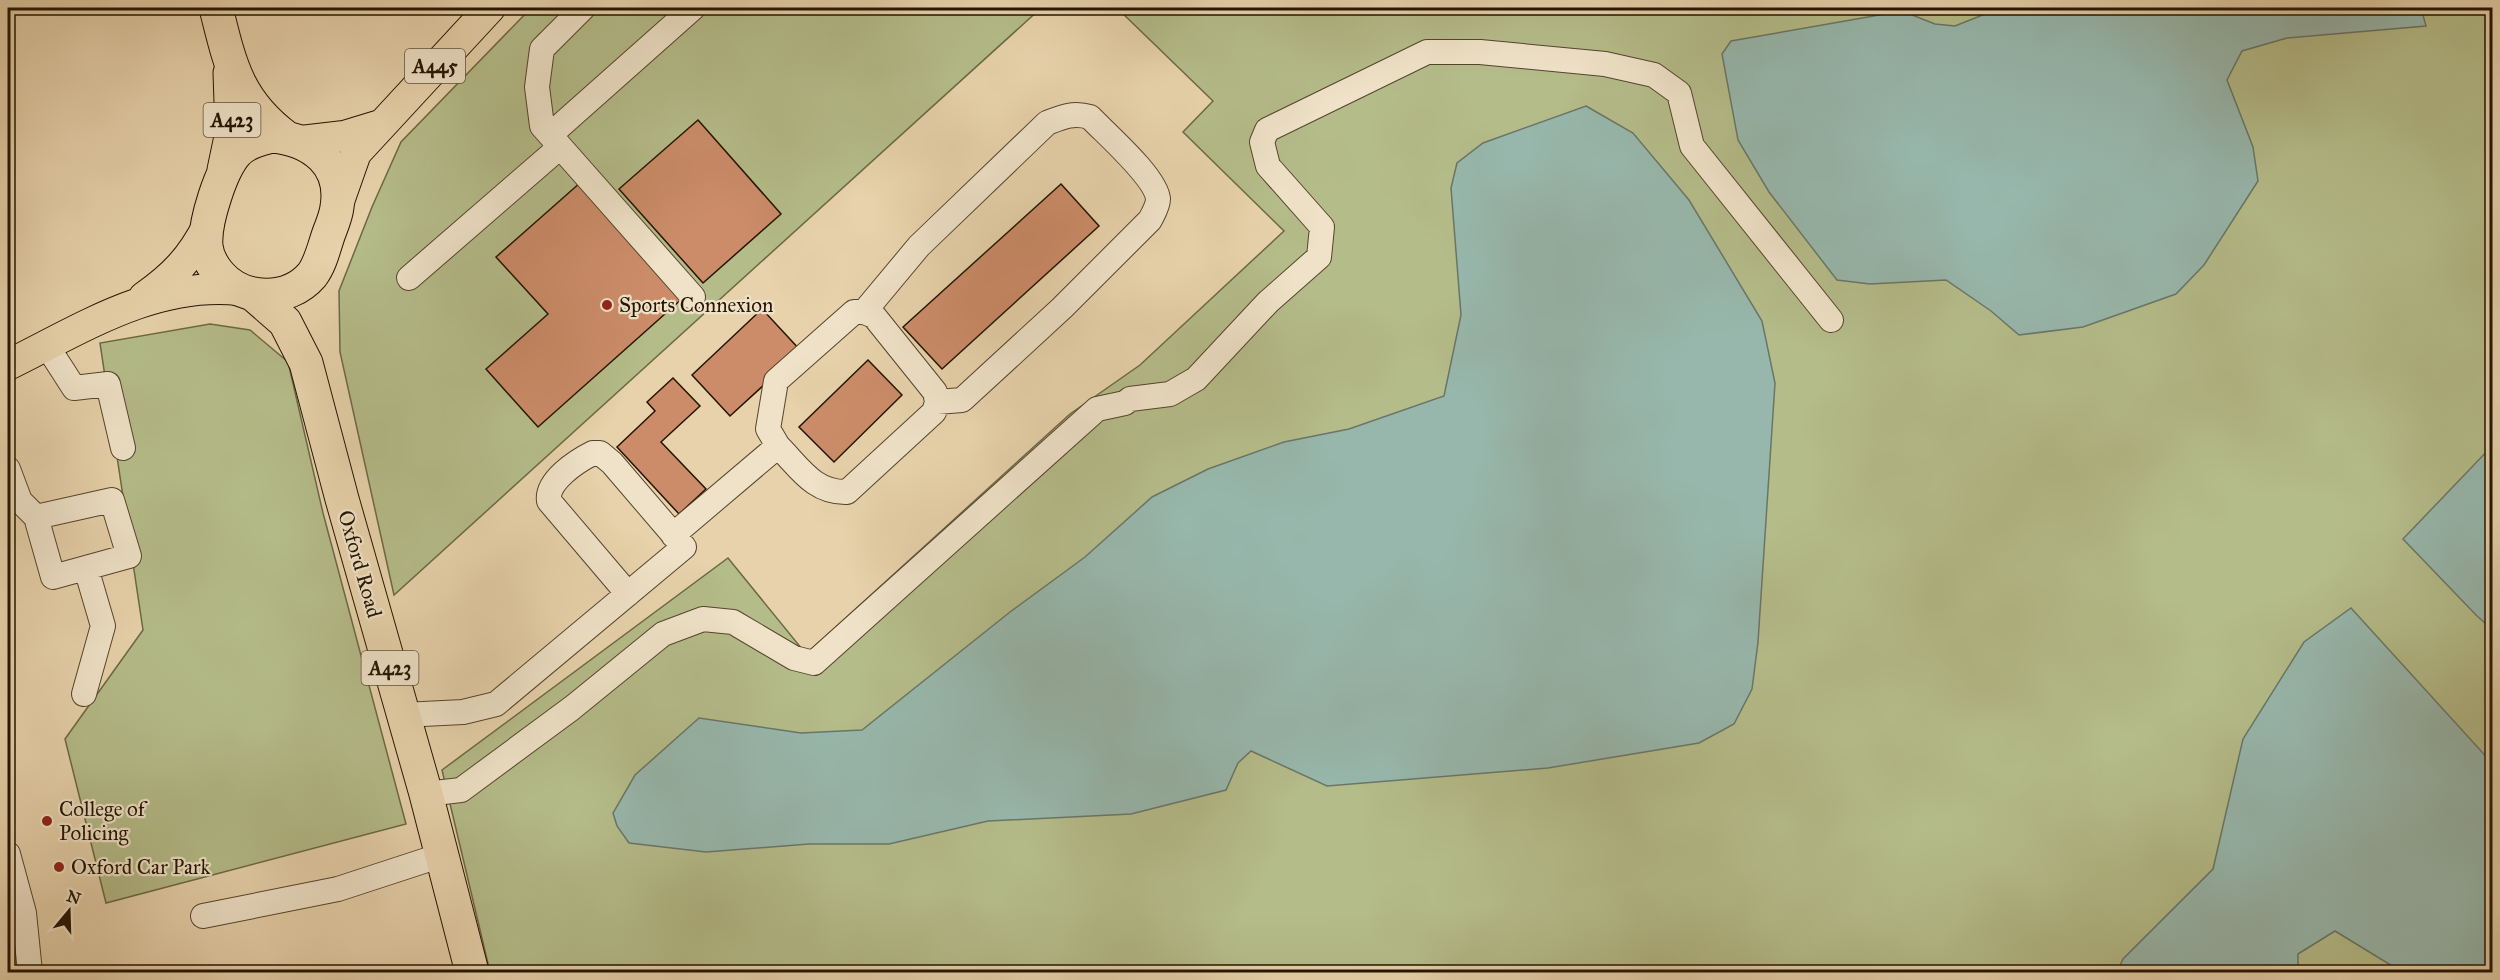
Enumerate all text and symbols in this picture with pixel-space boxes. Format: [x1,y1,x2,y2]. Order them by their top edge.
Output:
road number: A445 [405,49,465,83]
road number: A423 [204,103,260,137]
place label: Sports Connexion [619,292,773,318]
marker: Sports Connexion [600,298,614,312]
street label: Oxford Road [332,507,388,621]
road number: A423 [362,651,418,685]
place label: College of Policing [59,796,148,846]
marker: College of Policing [40,814,54,828]
place label: Oxford Car Park [71,854,211,880]
marker: Oxford Car Park [52,860,66,874]
north arrow [39,881,99,941]
text: N [64,886,84,909]

